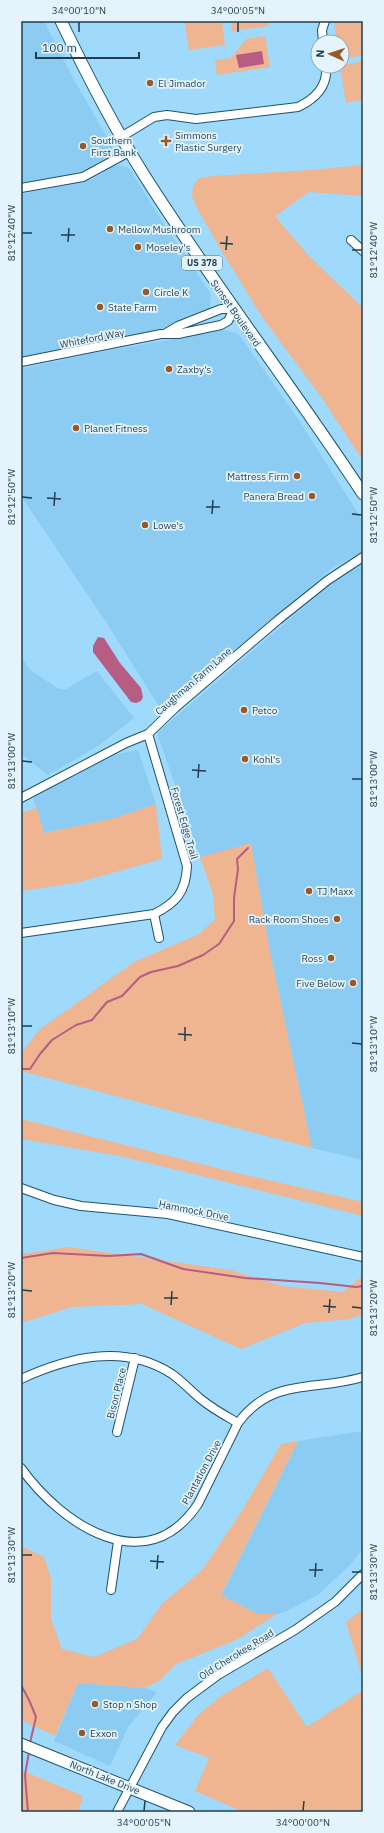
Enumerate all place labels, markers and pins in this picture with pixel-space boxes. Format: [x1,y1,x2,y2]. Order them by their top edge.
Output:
place label: El Jimador [158,77,206,90]
marker: El Jimador [145,78,155,88]
place label: Simmons Plastic Surgery [175,129,242,154]
place label: Southern First Bank [91,134,137,159]
marker: Simmons Plastic Surgery [160,135,172,147]
marker: Southern First Bank [78,141,88,151]
place label: Mellow Mushroom [118,223,201,236]
marker: Mellow Mushroom [105,224,115,234]
place label: Moseley's [146,241,191,254]
marker: Moseley's [133,242,143,252]
place label: Circle K [154,286,189,299]
marker: Circle K [141,287,151,297]
place label: State Farm [108,301,157,314]
marker: State Farm [95,302,105,312]
place label: Zaxby's [177,363,212,376]
marker: Zaxby's [164,364,174,374]
place label: Planet Fitness [84,422,148,435]
marker: Planet Fitness [71,423,81,433]
place label: Mattress Firm [227,470,289,483]
marker: Mattress Firm [292,471,302,481]
place label: Panera Bread [243,490,304,503]
marker: Panera Bread [307,491,317,501]
place label: Lowe's [153,519,184,532]
marker: Lowe's [140,520,150,530]
place label: Petco [252,704,278,717]
marker: Petco [239,705,249,715]
place label: Kohl's [253,753,281,766]
marker: Kohl's [240,754,250,764]
place label: TJ Maxx [317,885,353,898]
marker: TJ Maxx [304,886,314,896]
place label: Rack Room Shoes [249,913,329,926]
marker: Rack Room Shoes [332,914,342,924]
place label: Ross [301,952,323,965]
marker: Ross [326,953,336,963]
place label: Five Below [296,977,345,990]
marker: Five Below [348,978,358,988]
place label: Stop n Shop [103,1698,157,1711]
marker: Stop n Shop [90,1699,100,1709]
place label: Exxon [90,1727,117,1740]
marker: Exxon [77,1728,87,1738]

